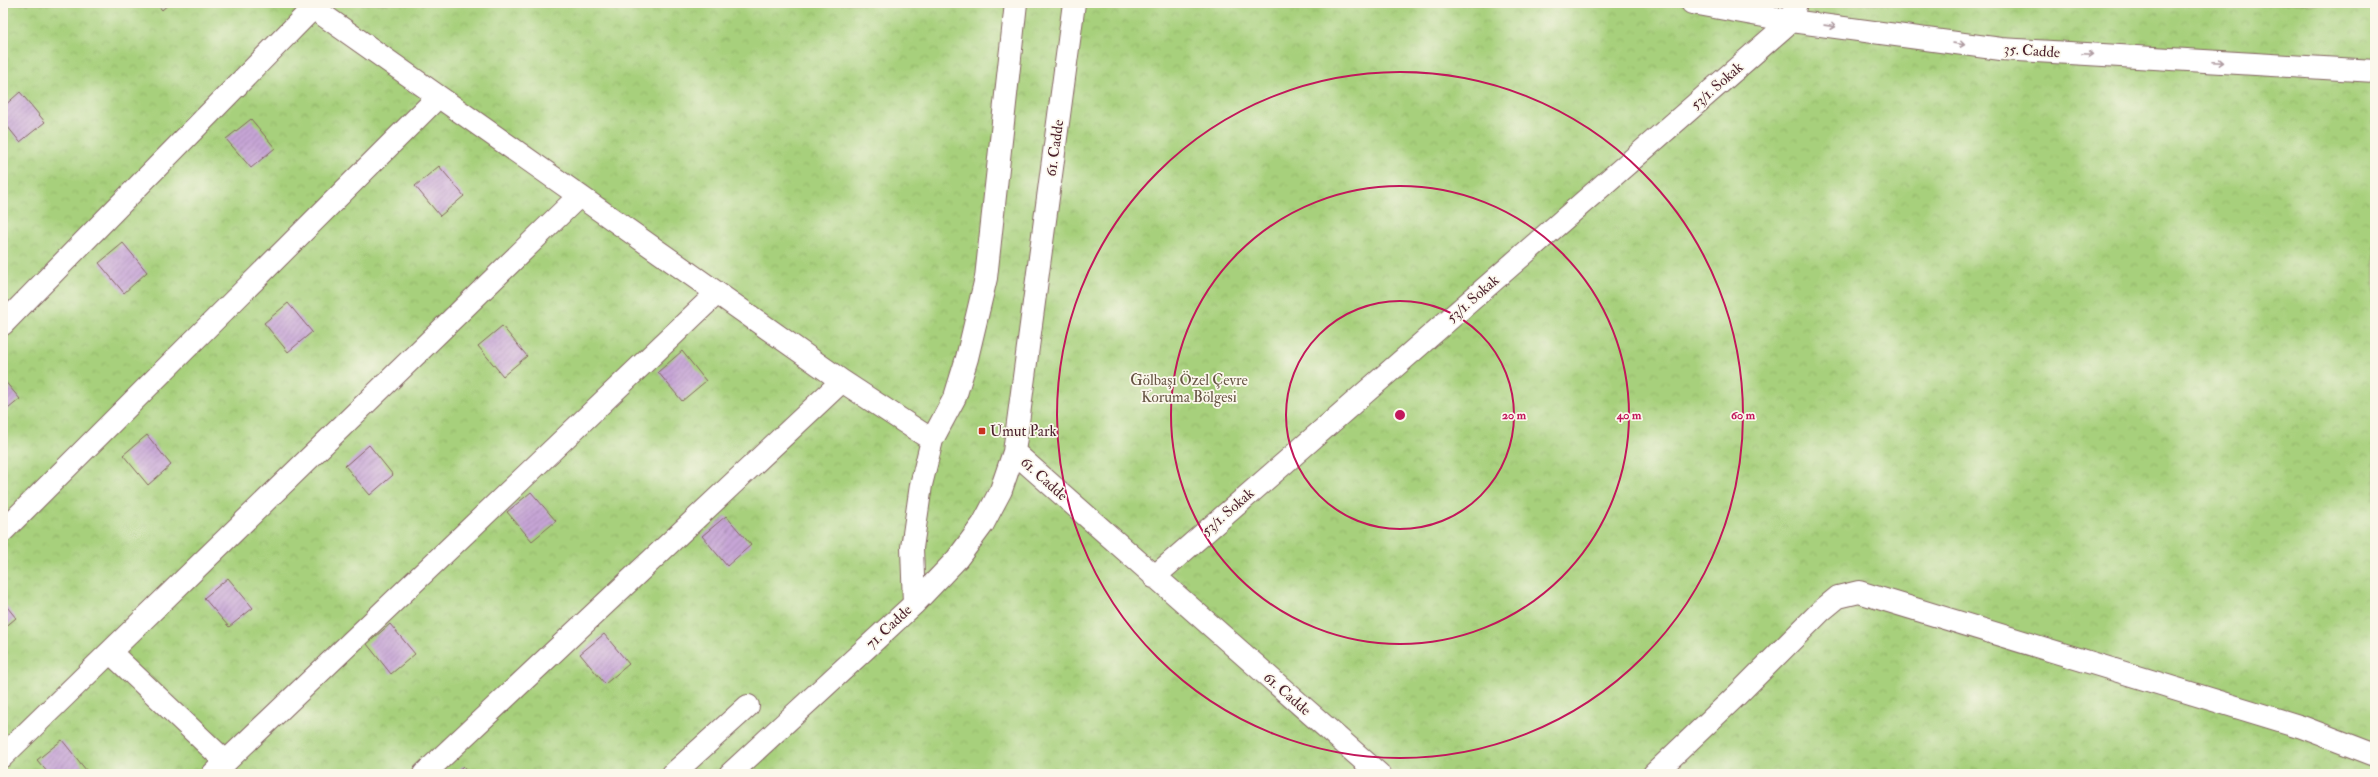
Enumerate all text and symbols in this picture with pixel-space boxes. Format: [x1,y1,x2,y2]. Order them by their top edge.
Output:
one-way arrow [1823,22,1836,30]
one-way arrow [1952,40,1965,48]
street label: 35. Cadde [2003,40,2061,62]
one-way arrow [2081,51,2094,58]
street label: 53/1. Sokak [1687,58,1747,114]
one-way arrow [2211,58,2224,65]
street label: 61. Cadde [1042,118,1068,178]
street label: 53/1. Sokak [1443,271,1503,327]
park label: Gölbaşı Özel Çevre Koruma Bölgesi [1130,370,1248,407]
centre of rings [1393,408,1407,422]
text: 20 m [1502,408,1527,423]
text: 40 m [1616,408,1642,423]
text: 60 m [1731,408,1756,423]
place label: Umut Park [990,422,1057,441]
marker: Umut Park [977,426,987,436]
street label: 61. Cadde [1016,453,1072,505]
street label: 53/1. Sokak [1198,484,1258,540]
street label: 71. Cadde [862,601,916,653]
street label: 61. Cadde [1259,668,1315,720]

